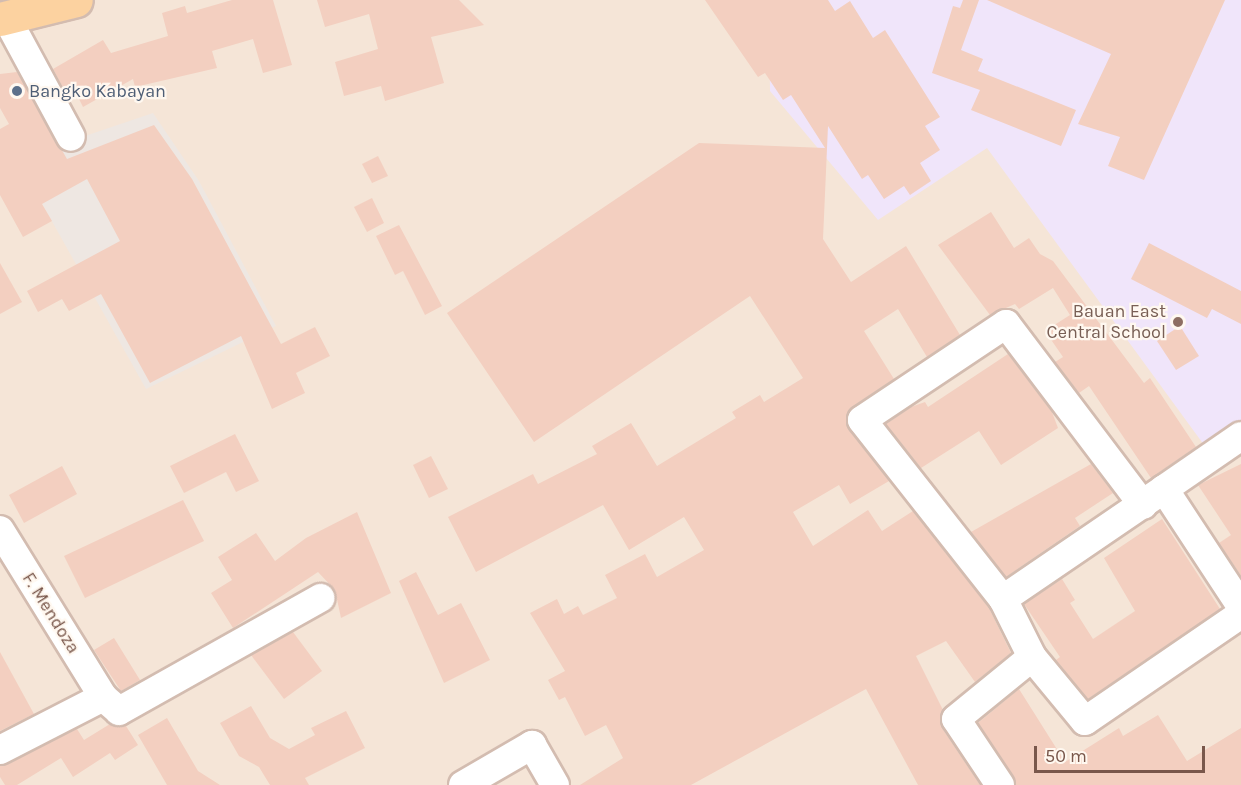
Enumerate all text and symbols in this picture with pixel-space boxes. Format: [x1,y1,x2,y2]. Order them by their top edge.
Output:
place label: Bangko Kabayan [29,80,166,102]
marker: Bangko Kabayan [10,84,24,98]
place label: Bauan East Central School [1047,301,1166,344]
marker: Bauan East Central School [1171,315,1185,329]
street label: F. Mendoza [18,569,84,657]
scale bar [1037,734,1208,772]
text: 50 m [1045,745,1087,767]

